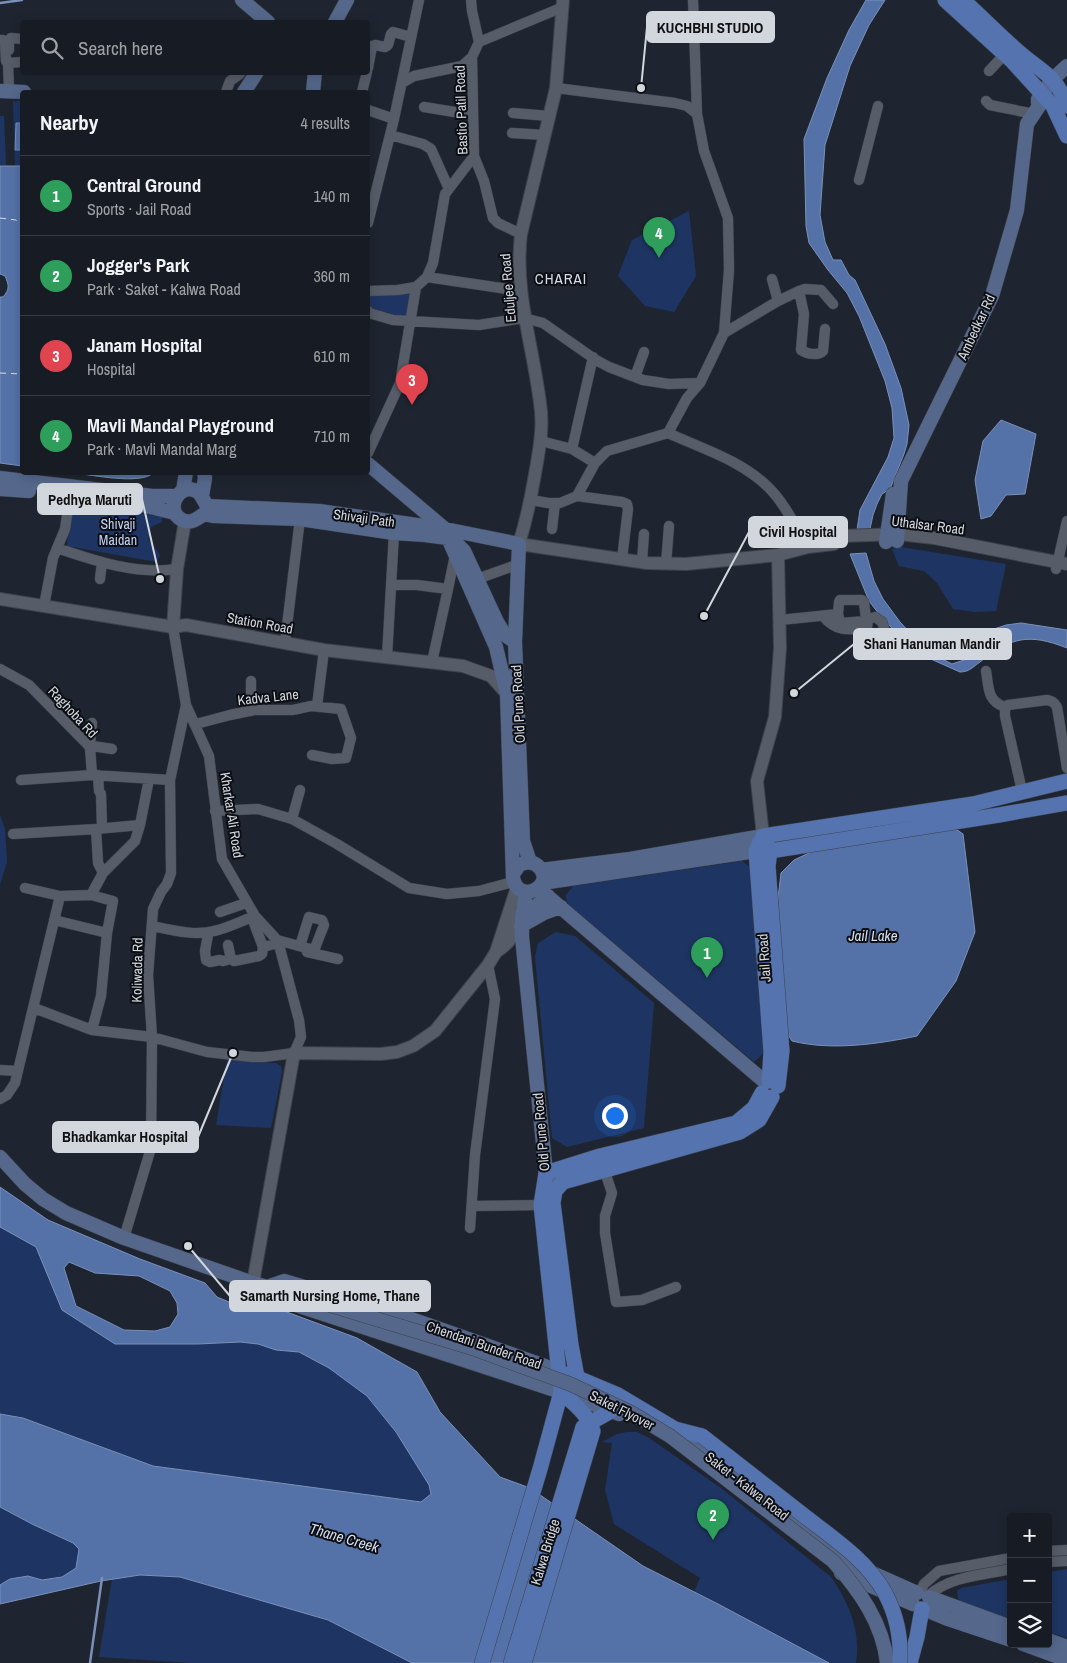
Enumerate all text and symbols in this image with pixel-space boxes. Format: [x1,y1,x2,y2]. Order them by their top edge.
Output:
callout: KUCHBHI STUDIO [647,12,774,42]
text: KUCHBHI STUDIO [657,17,764,38]
search box [20,20,370,75]
icon: search [38,34,66,62]
text: Search here [78,35,163,61]
street label: Bastio Patil Road [450,65,472,155]
text: Nearby [40,108,98,137]
text: 4 results [300,112,350,134]
text: Central Ground [87,172,201,198]
text: 1 [52,185,60,207]
text: 140 m [314,185,350,207]
text: Sports · Jail Road [87,198,191,220]
pin: 4 [643,217,675,258]
text: Jogger's Park [87,252,189,278]
street label: Eduljee Road [496,253,520,323]
text: 2 [52,265,60,287]
text: 360 m [314,265,350,287]
district label: CHARAI [535,268,587,289]
text: Park · Saket - Kalwa Road [87,278,241,300]
street label: Ambedkar Rd [953,291,999,364]
text: Janam Hospital [87,332,202,358]
text: 3 [52,345,60,367]
text: 610 m [314,345,350,367]
text: Hospital [87,358,135,380]
pin: 3 [396,364,428,405]
text: Mavli Mandal Playground [87,412,274,438]
text: 4 [52,425,60,447]
text: 710 m [314,425,350,447]
text: Park · Mavli Mandal Marg [87,438,236,460]
callout: Pedhya Maruti [38,484,142,514]
text: Pedhya Maruti [48,489,132,510]
street label: Shivaji Path [332,505,396,531]
street label: Uthalsar Road [890,512,966,538]
park label: Shivaji Maidan [99,515,137,549]
callout: Civil Hospital [749,517,847,547]
text: Civil Hospital [759,521,837,542]
street label: Station Road [225,608,295,638]
callout: Shani Hanuman Mandir [854,629,1011,659]
text: Shani Hanuman Mandir [864,633,1001,654]
street label: Old Pune Road [507,664,529,744]
street label: Raghoba Rd [44,682,102,742]
street label: Kadva Lane [237,685,299,709]
street label: Kharkar Ali Road [216,771,248,859]
water label: Jail Lake [847,925,898,946]
street label: Jail Road [753,933,775,983]
street label: Koliwada Rd [127,937,147,1003]
pin: 1 [691,937,723,978]
street label: Old Pune Road [529,1092,553,1172]
your location [602,1103,628,1129]
callout: Bhadkamkar Hospital [53,1122,198,1152]
text: Bhadkamkar Hospital [62,1126,188,1147]
callout: Samarth Nursing Home, Thane [230,1281,430,1311]
text: Samarth Nursing Home, Thane [240,1285,420,1306]
street label: Chendani Bunder Road [424,1317,544,1373]
street label: Saket Flyover [587,1386,658,1434]
street label: Saket - Kalwa Road [701,1448,793,1524]
pin: 2 [697,1499,729,1540]
map controls [1007,1513,1052,1648]
button: + [1007,1513,1052,1558]
street label: Kalwa Bridge [526,1517,564,1587]
water label: Thane Creek [307,1518,382,1558]
button: − [1007,1558,1052,1603]
button: layers [1007,1603,1052,1648]

